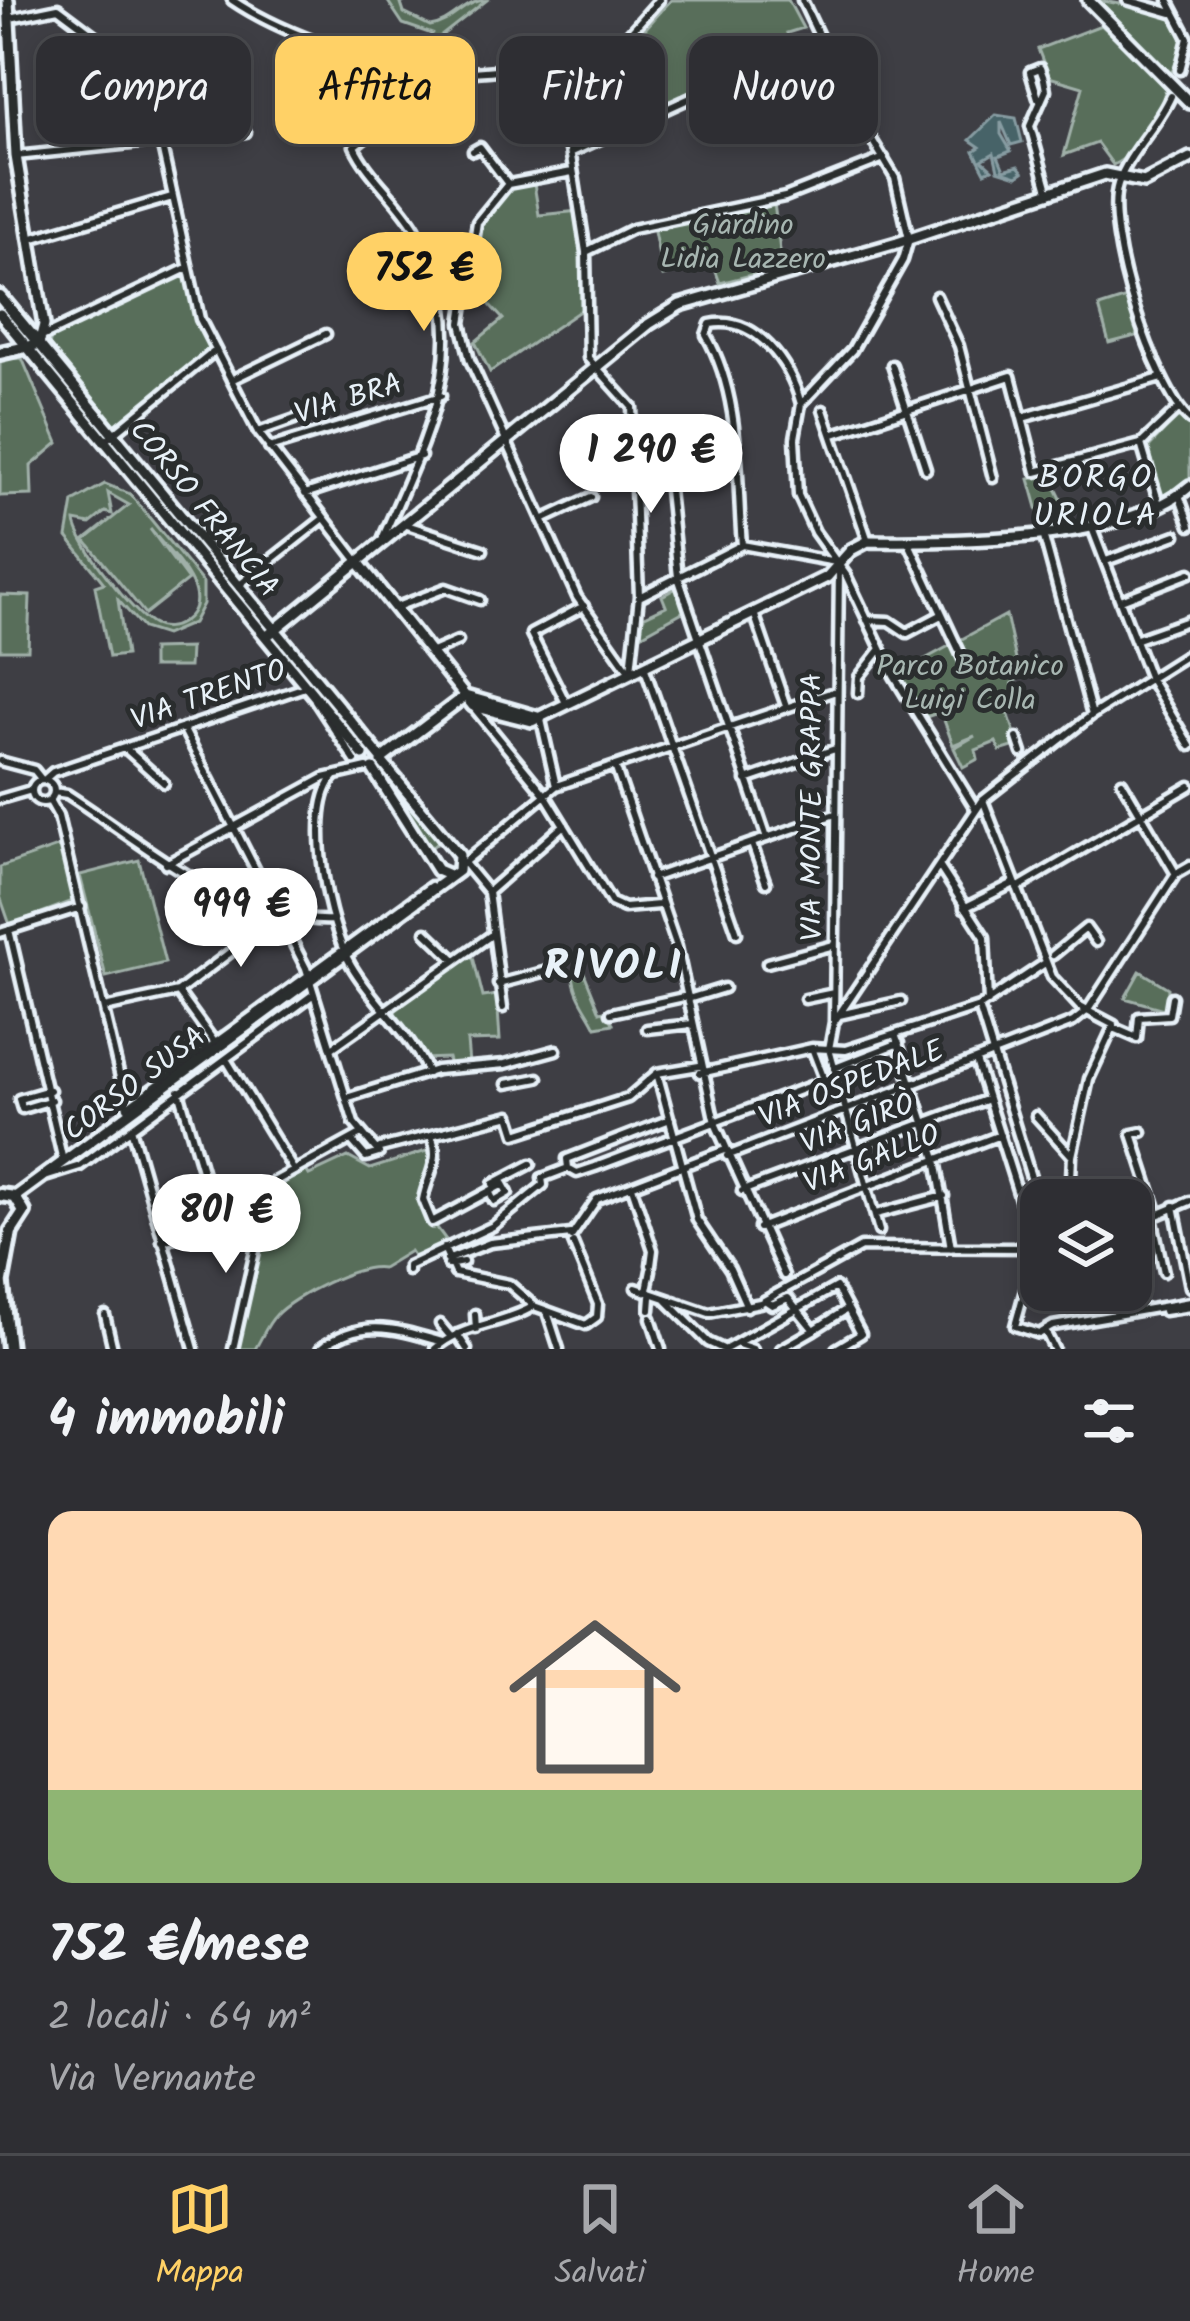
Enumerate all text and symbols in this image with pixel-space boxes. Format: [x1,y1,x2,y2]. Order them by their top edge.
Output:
chip: Compra [36,36,251,144]
chip: Affitta [275,36,475,144]
chip: Filtri [499,36,665,144]
chip: Nuovo [689,36,878,144]
park label: Giardino Lidia Lazzero [660,202,826,284]
pin: 752 € [340,232,508,334]
text: 752 € [374,240,474,302]
street label: VIA BRA [289,361,408,439]
street label: CORSO FRANCIA [116,410,291,609]
pin: 1 290 € [540,414,762,516]
text: 1 290 € [586,422,716,484]
district label: BORGO URIOLA [1033,453,1159,544]
park label: Parco Botanico Luigi Colla [876,643,1064,725]
street label: VIA TRENTO [125,647,293,745]
street label: VIA MONTE GRAPPA [789,673,837,941]
pin: 999 € [157,868,325,970]
text: 999 € [192,876,290,938]
district label: RIVOLI [544,934,684,1001]
street label: CORSO SUSA [54,1015,217,1154]
street label: VIA OSPEDALE [752,1027,953,1142]
street label: VIA GIRÒ [794,1081,922,1169]
street label: VIA GALLO [796,1112,947,1208]
pin: 801 € [142,1174,310,1276]
map controls [1020,1179,1152,1311]
button: layers [1020,1179,1152,1311]
text: 801 € [179,1182,273,1244]
text: 4 immobili [48,1381,285,1462]
icon: filters [1076,1388,1142,1454]
icon: home [487,1589,703,1805]
text: 752 €/mese [48,1907,309,1988]
text: 2 locali · 64 m² [48,1988,310,2050]
text: Via Vernante [48,2050,256,2112]
tab: Mappa [155,2176,244,2301]
tab: Salvati [555,2176,646,2301]
tab: Home [956,2176,1035,2301]

